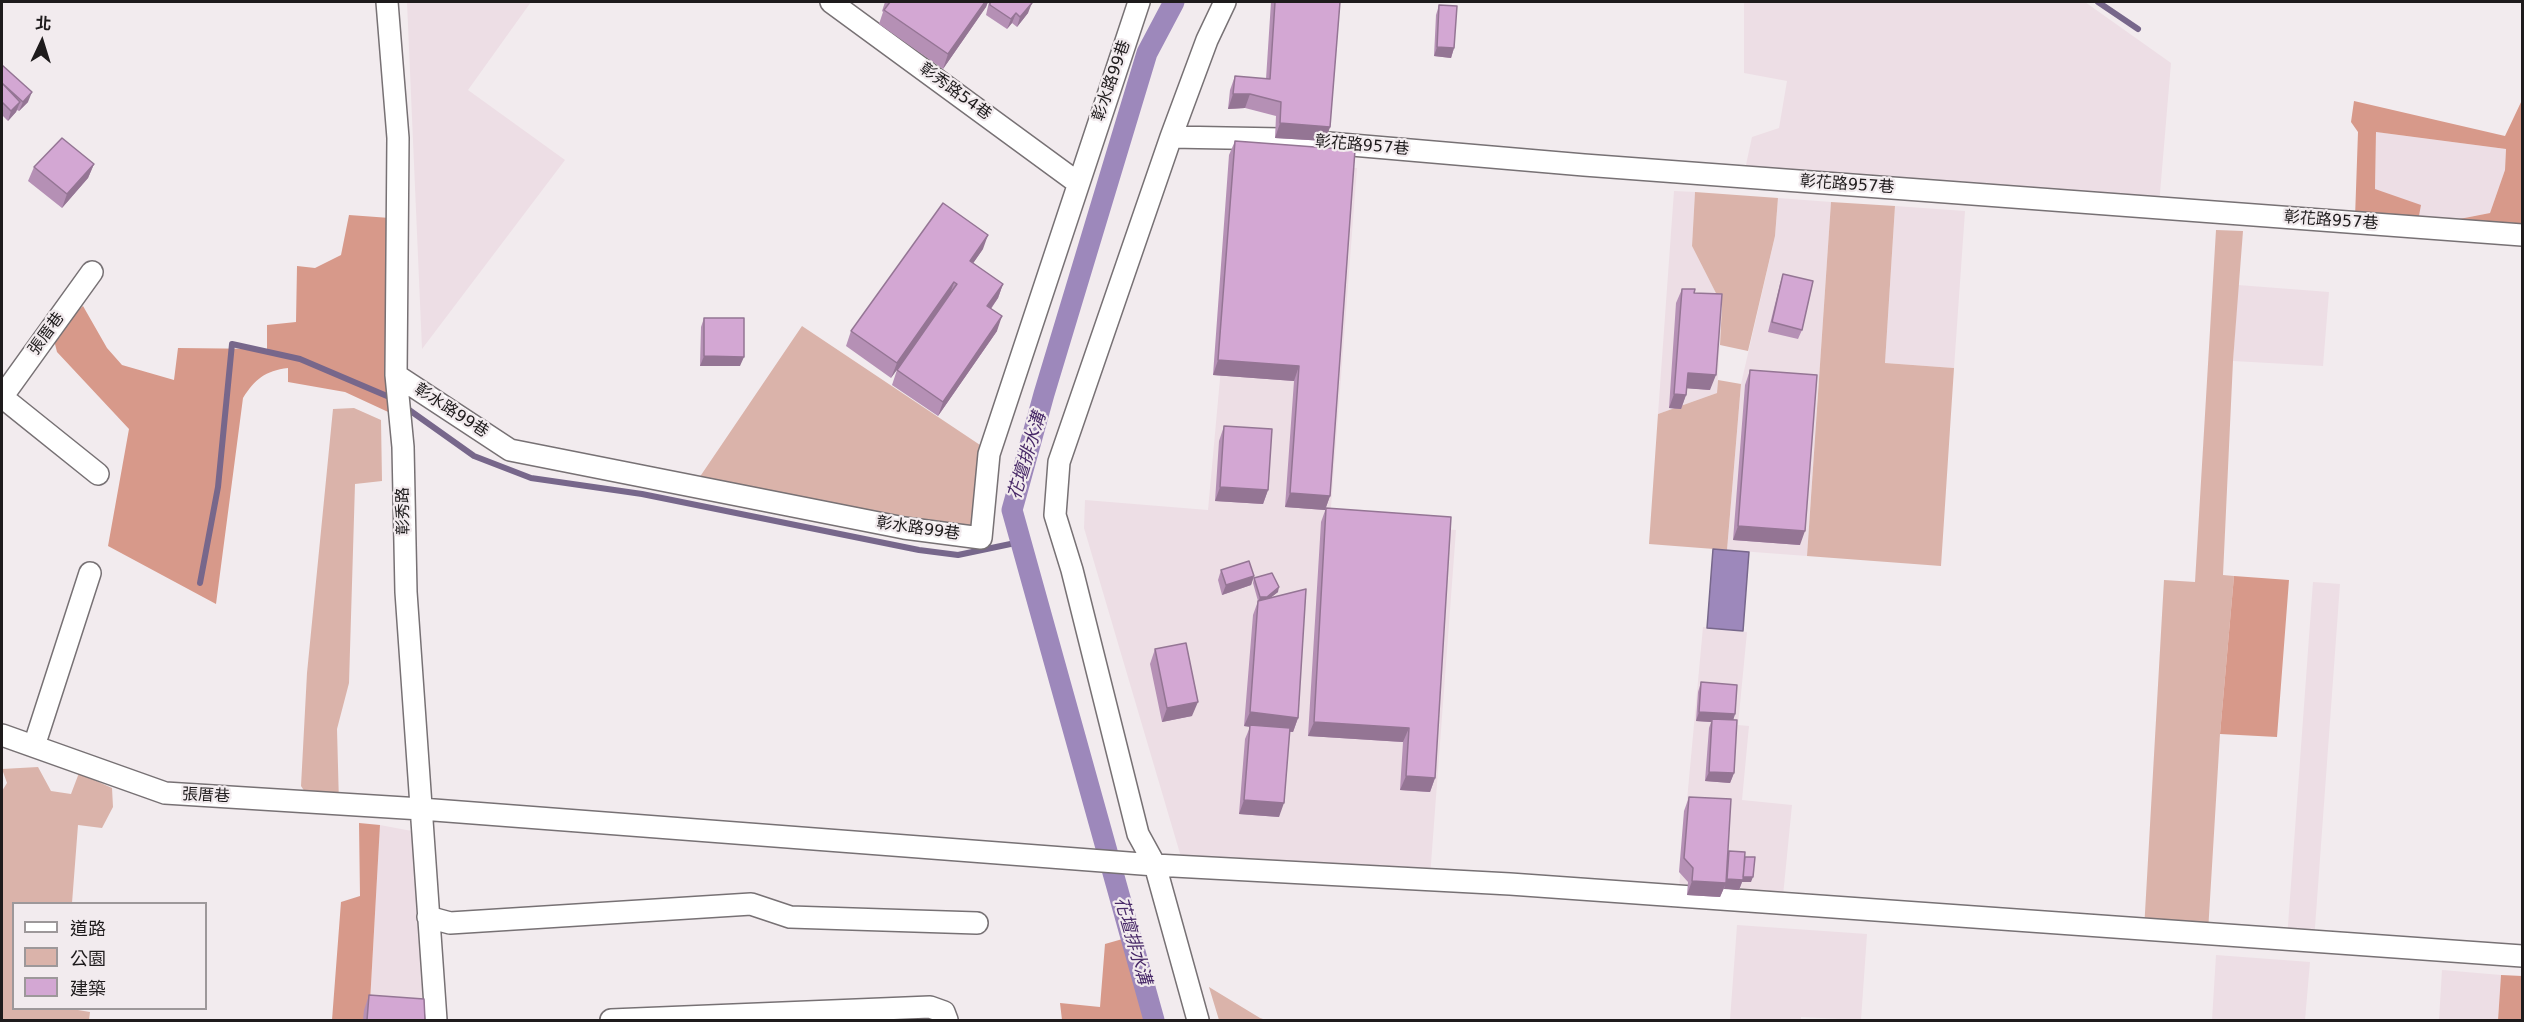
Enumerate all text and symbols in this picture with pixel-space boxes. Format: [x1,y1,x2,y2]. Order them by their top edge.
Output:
north arrow [12,12,72,72]
text: 北 [35,14,52,34]
street label: 彰水路99巷 [1089,38,1135,124]
street label: 彰秀路54巷 [915,59,995,125]
street label: 彰花路957巷 [1314,132,1410,160]
street label: 彰花路957巷 [1799,172,1895,198]
street label: 彰花路957巷 [2283,208,2379,234]
street label: 張厝巷 [25,309,69,359]
street label: 彰水路99巷 [410,380,492,442]
water label: 花壇排水溝 [1005,410,1051,502]
street label: 彰秀路 [394,487,414,535]
street label: 彰水路99巷 [875,514,961,544]
street label: 張厝巷 [182,785,230,807]
water label: 花壇排水溝 [1109,895,1155,987]
legend [12,902,207,1010]
text: 道路 [70,918,106,939]
text: 公園 [70,948,106,969]
text: 建築 [70,978,106,999]

